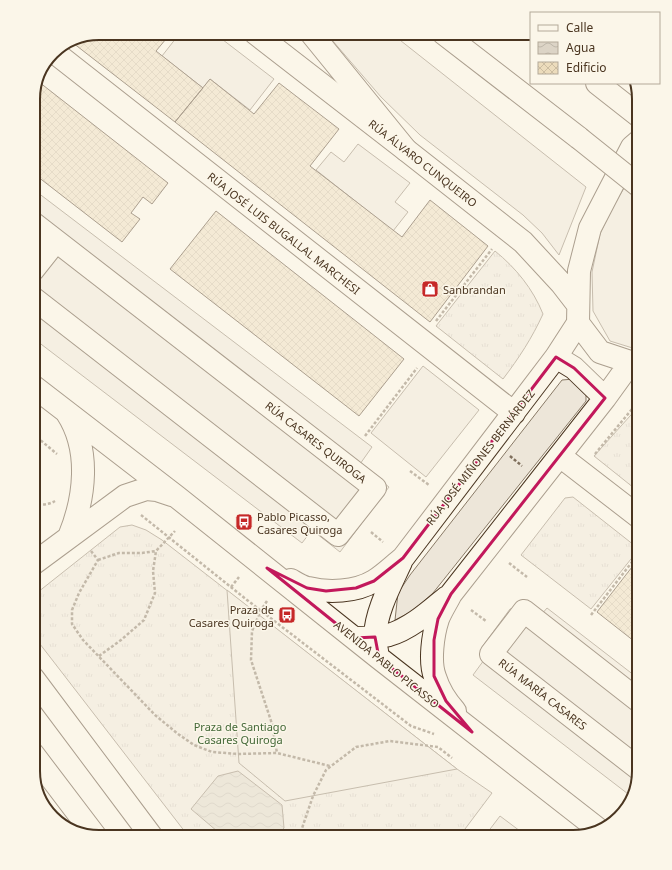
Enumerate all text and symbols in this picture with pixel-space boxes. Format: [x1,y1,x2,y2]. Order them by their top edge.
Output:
legend [530,12,660,84]
text: Calle [566,19,594,36]
text: Agua [566,39,595,56]
text: Edificio [566,59,607,76]
street label: RÚA ÁLVARO CUNQUEIRO [366,116,480,210]
street label: RÚA JOSÉ LUIS BUGALLAL MARCHESI [205,169,364,298]
shop icon: Sanbrandan [420,279,440,299]
place label: Sanbrandan [443,282,506,297]
street label: RÚA JOSÉ MIÑONES BERNÁRDEZ [422,386,538,528]
street label: RÚA CASARES QUIROGA [262,398,370,487]
place label: Pablo Picasso, Casares Quiroga [257,509,342,537]
bus stop icon: Pablo Picasso, Casares Quiroga [234,512,254,532]
place label: Praza de Casares Quiroga [189,602,274,630]
bus stop icon: Praza de Casares Quiroga [277,605,297,625]
street label: AVENIDA PABLO PICASSO [331,617,443,711]
street label: RÚA MARÍA CASARES [496,655,590,733]
park label: Praza de Santiago Casares Quiroga [194,719,287,747]

